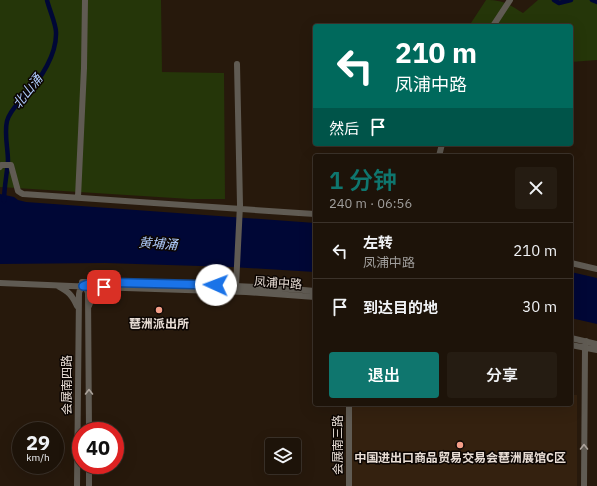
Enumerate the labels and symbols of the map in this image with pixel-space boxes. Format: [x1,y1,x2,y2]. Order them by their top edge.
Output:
water label: 北山涌 [9,69,47,112]
water label: 黄埔涌 [138,234,180,253]
position arrow [195,264,237,306]
pin [87,270,121,304]
street label: 凤浦中路 [254,273,303,292]
marker: 琶洲派出所 [154,305,164,315]
place label: 琶洲派出所 [129,316,189,331]
street label: 会展南四路 [59,355,74,415]
one-way arrow [85,389,93,395]
street label: 会展南三路 [330,415,345,475]
speed limit sign: 40 [72,422,124,474]
marker: 中国进出口商品贸易交易会琶洲展馆C区 [455,440,465,450]
one-way arrow [580,444,588,450]
place label: 中国进出口商品贸易交易会琶洲展馆C区 [354,450,566,465]

